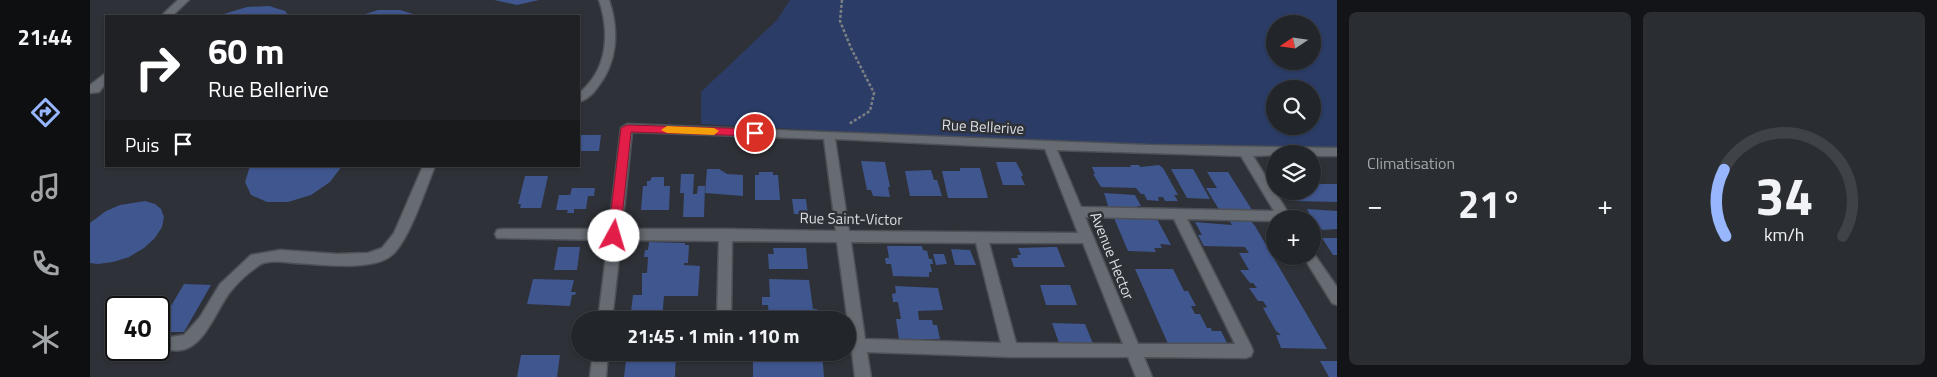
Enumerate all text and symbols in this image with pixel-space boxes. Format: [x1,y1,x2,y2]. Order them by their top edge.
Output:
north arrow [1266,15,1321,70]
map controls [1266,15,1321,265]
text: 21:44 [18,20,72,54]
text: 60 m [208,24,284,78]
icon: right [125,35,190,100]
text: Rue Bellerive [208,72,329,106]
button: search [1266,80,1321,135]
icon: directions [28,95,63,130]
pin [734,112,776,154]
street label: Rue Bellerive [941,113,1025,140]
icon: arrive [741,119,769,147]
text: Puis [125,130,159,159]
icon: arrive [169,130,197,158]
button: layers [1266,145,1321,200]
text: Climatisation [1367,151,1455,175]
text: 34 [1755,156,1813,235]
icon: music [28,170,63,205]
text: 21° [1458,175,1522,233]
text: − [1367,183,1383,226]
text: + [1597,183,1613,226]
street label: Rue Saint-Victor [799,206,903,231]
street label: Avenue Hector [1084,208,1141,303]
position arrow [587,209,639,261]
button: + [1266,210,1321,265]
text: km/h [1764,221,1804,248]
icon: phone [28,246,63,281]
speed limit sign: 40 [105,296,170,361]
text: 21:45 · 1 min · 110 m [627,321,800,350]
icon: climate [28,322,63,357]

